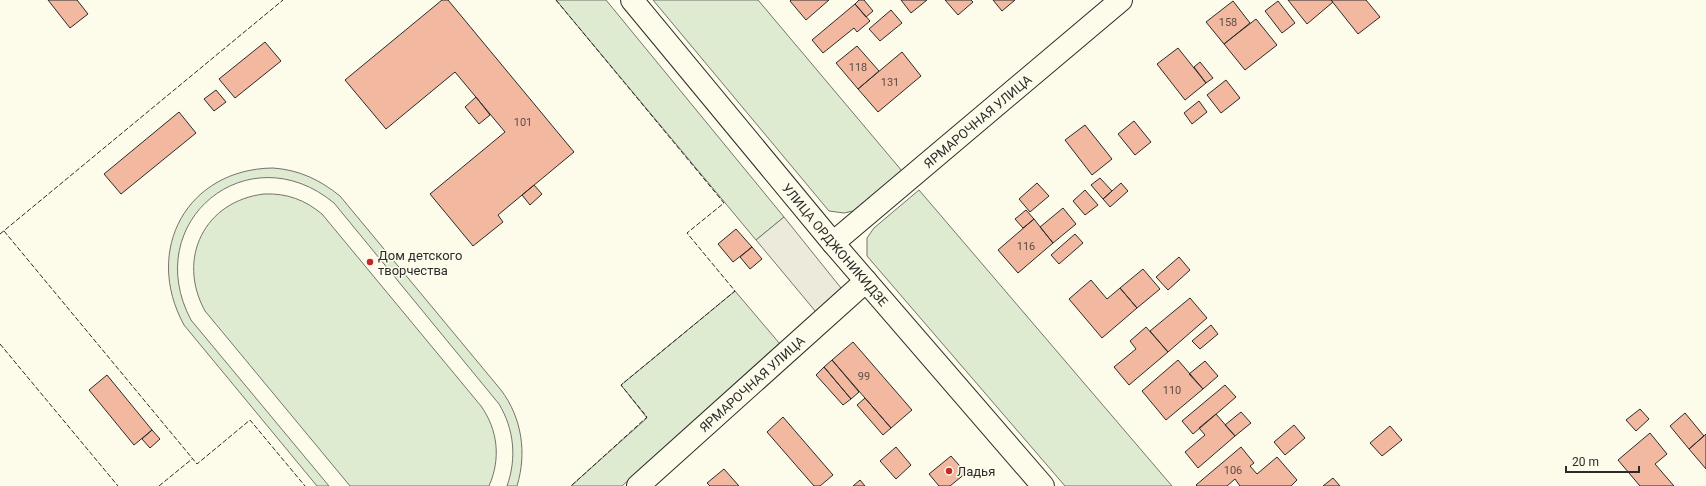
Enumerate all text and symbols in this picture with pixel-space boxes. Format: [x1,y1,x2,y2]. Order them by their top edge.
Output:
house number: 158 [1219,16,1237,29]
house number: 118 [849,61,867,74]
street label: ЯРМАРОЧНАЯ УЛИЦА [921,71,1035,171]
house number: 131 [881,76,899,89]
house number: 101 [514,116,532,129]
street label: УЛИЦА ОРДЖОНИКИДЗЕ [779,180,891,309]
house number: 116 [1017,240,1035,253]
place label: Дом детского творчества [378,248,462,278]
marker: Дом детского творчества [365,257,375,267]
street label: ЯРМАРОЧНАЯ УЛИЦА [696,332,808,435]
house number: 99 [858,370,870,383]
house number: 110 [1163,384,1181,397]
scale bar [1566,448,1639,474]
text: 20 m [1572,455,1599,469]
place label: Ладья [957,464,995,479]
house number: 106 [1224,464,1242,477]
marker: Ладья [944,466,954,476]

